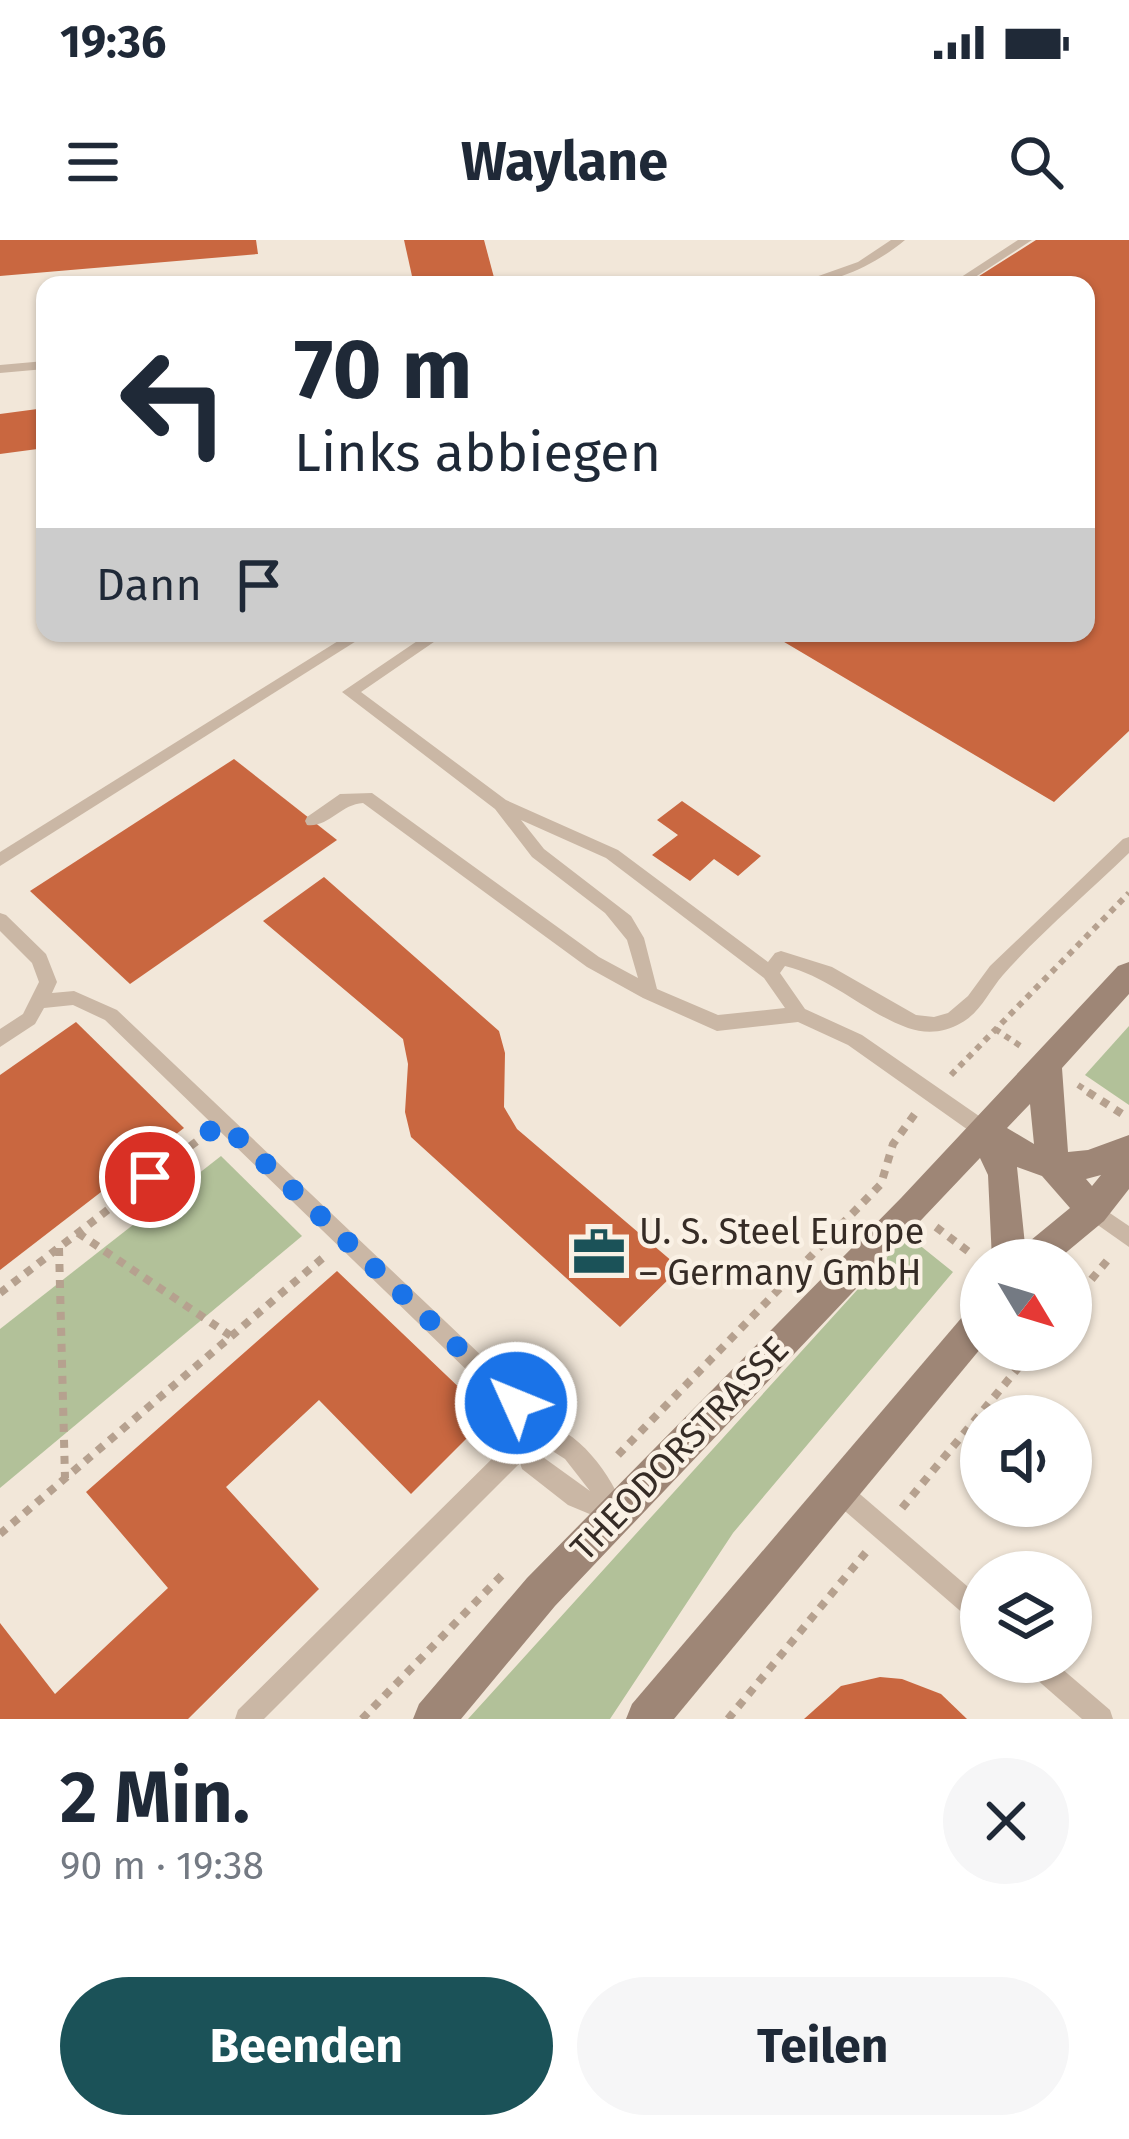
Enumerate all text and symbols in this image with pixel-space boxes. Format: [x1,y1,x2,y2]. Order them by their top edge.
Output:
text: 19:36 [60,15,166,69]
icon: menu [60,129,126,195]
icon: search [1003,129,1069,195]
text: Waylane [461,130,668,194]
text: 70 m [294,319,472,420]
icon: left [96,324,252,480]
text: Links abbiegen [294,421,661,485]
icon: arrive [226,552,292,618]
text: Dann [96,558,202,612]
pin [99,1126,201,1228]
icon: arrive [117,1144,183,1210]
place label: U. S. Steel Europe – Germany GmbH [639,1210,924,1295]
office icon: U. S. Steel Europe – Germany GmbH [570,1223,628,1281]
north arrow [960,1239,1092,1371]
map controls [960,1239,1092,1683]
street label: THEODORSTRASSE [562,1328,798,1570]
position arrow [453,1340,579,1466]
button: sound [960,1395,1092,1527]
button: layers [960,1551,1092,1683]
text: 2 Min. [60,1755,250,1841]
button: close [943,1758,1069,1884]
text: 90 m · 19:38 [60,1843,264,1889]
button: Beenden [60,1977,553,2115]
button: Teilen [577,1977,1069,2115]

